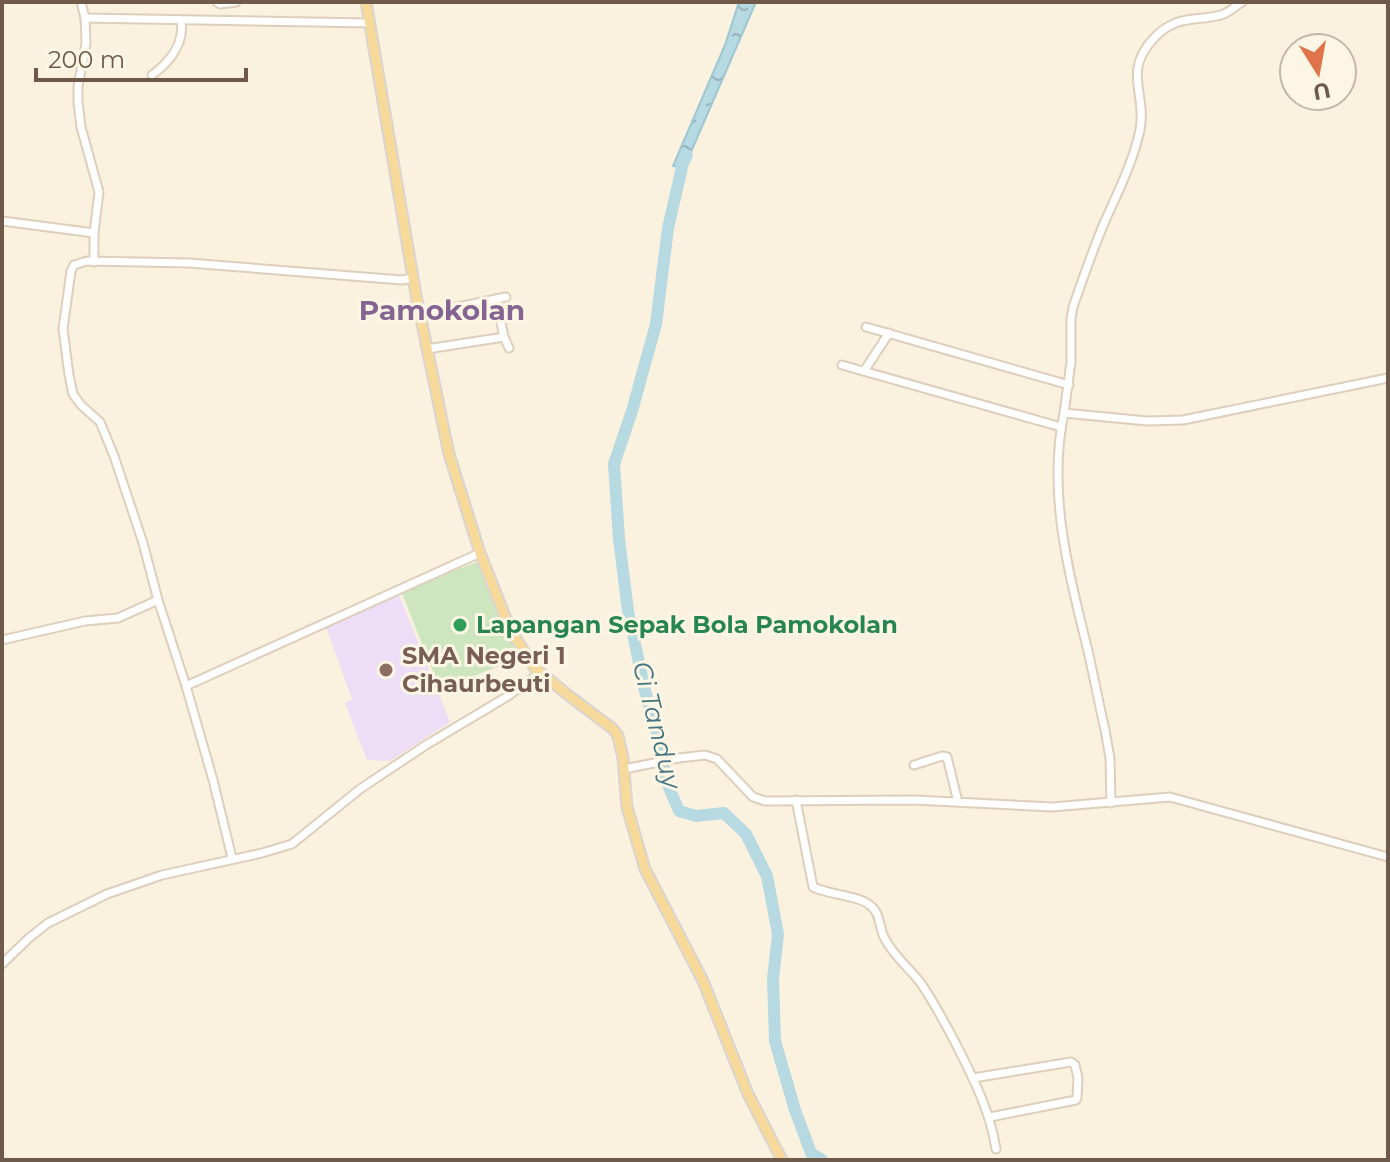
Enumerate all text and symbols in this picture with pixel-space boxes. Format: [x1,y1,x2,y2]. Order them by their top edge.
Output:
scale bar [36,32,246,82]
north arrow [1278,32,1358,112]
text: 200 m [48,45,125,74]
text: U [1311,76,1333,106]
district label: Pamokolan [359,293,525,327]
place label: Lapangan Sepak Bola Pamokolan [476,610,898,639]
marker: Lapangan Sepak Bola Pamokolan [451,616,469,634]
place label: SMA Negeri 1 Cihaurbeuti [402,641,566,698]
water label: Ci Tanduy [626,658,689,794]
marker: SMA Negeri 1 Cihaurbeuti [377,661,395,679]

